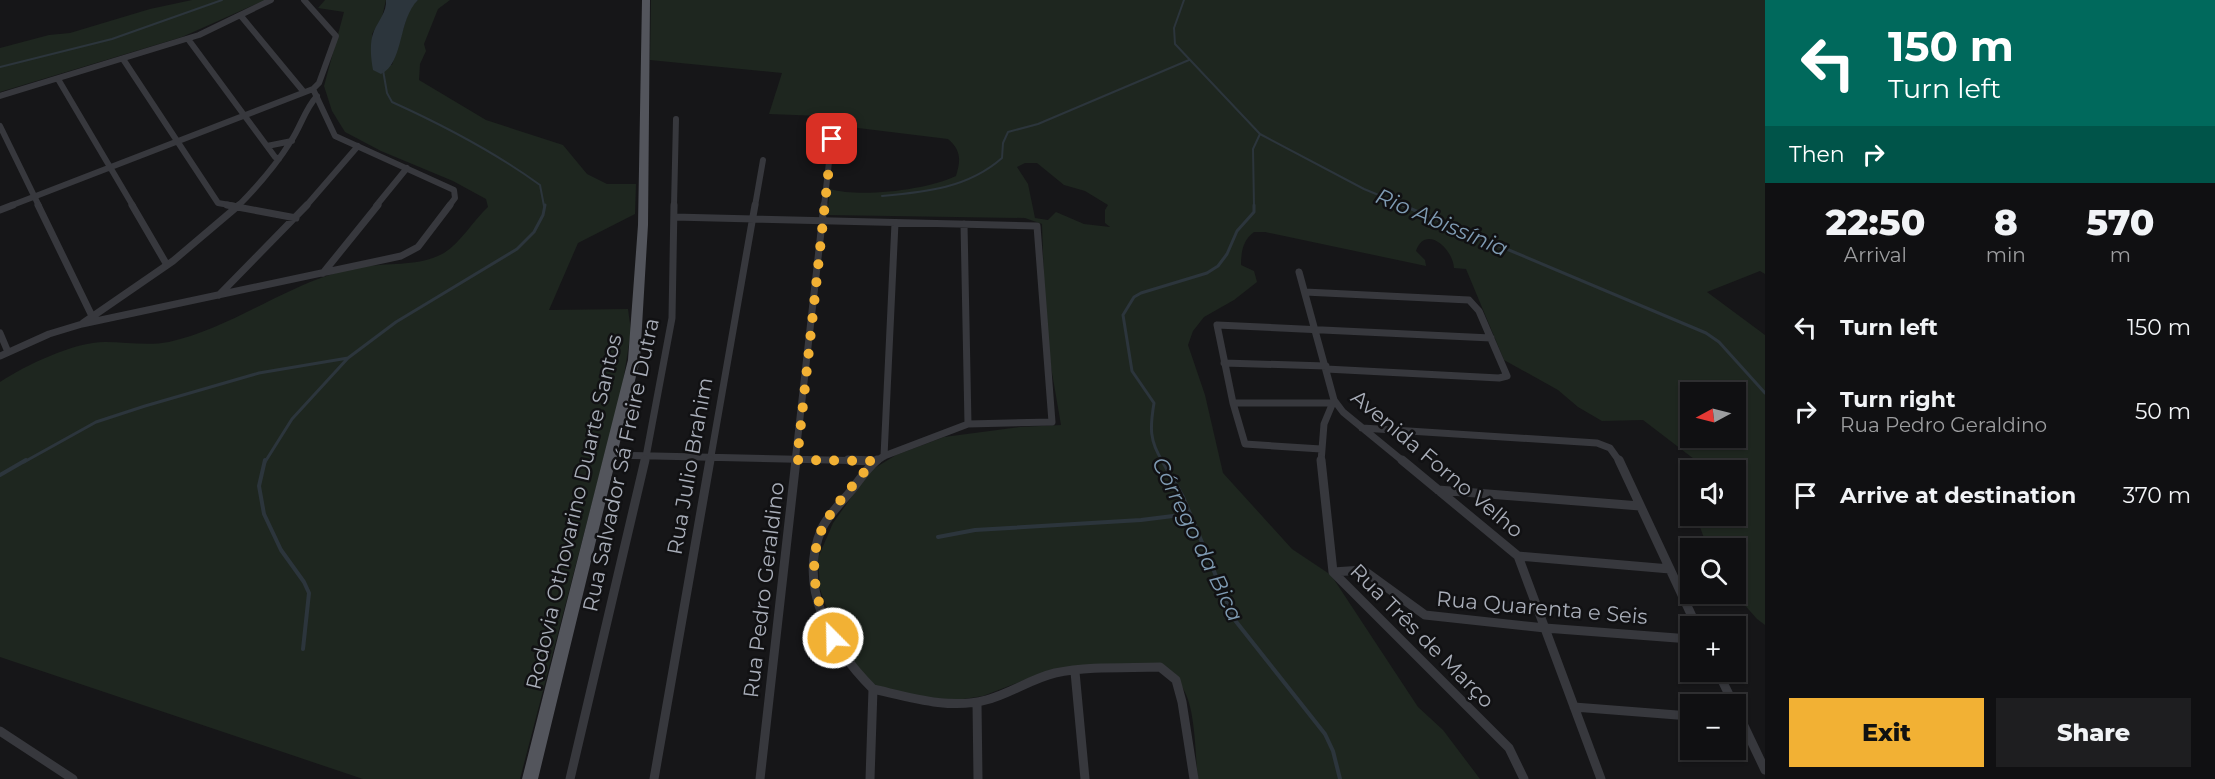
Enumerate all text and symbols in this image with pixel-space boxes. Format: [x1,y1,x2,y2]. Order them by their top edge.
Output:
text: 150 m [1888,20,2014,72]
icon: left [1789,24,1867,102]
text: Turn left [1888,72,2001,105]
pin [806,113,857,164]
icon: arrive [815,122,848,155]
icon: right [1857,138,1890,171]
text: Then [1789,141,1845,168]
water label: Rio Abissínia [1372,182,1512,262]
text: 22:50 [1825,200,1925,244]
text: 8 [1994,200,2018,244]
text: 570 [2086,200,2155,244]
text: Arrival [1844,243,1907,267]
text: min [1986,243,2026,267]
text: m [2110,243,2131,267]
icon: left [1789,311,1822,344]
text: Turn left [1840,314,1938,341]
text: 150 m [2127,314,2191,341]
street label: Rua Salvador Sá Freire Dutra [577,316,664,614]
street label: Rodovia Othovarino Duarte Santos [520,332,627,692]
street label: Rua Julio Brahim [662,375,717,557]
north arrow [1680,382,1746,448]
map controls [1680,382,1746,760]
street label: Avenida Forno Velho [1346,384,1528,543]
text: Turn right [1840,386,1955,413]
icon: right [1789,395,1822,428]
text: 50 m [2135,398,2191,425]
text: Rua Pedro Geraldino [1840,413,2047,437]
water label: Córrego da Bica [1146,453,1249,626]
button: sound [1680,460,1746,526]
icon: arrive [1789,479,1822,512]
street label: Rua Pedro Geraldino [738,480,789,699]
text: Arrive at destination [1840,482,2076,509]
text: 370 m [2123,482,2191,509]
button: search [1680,538,1746,604]
street label: Rua Três de Março [1345,558,1500,713]
street label: Rua Quarenta e Seis [1435,586,1649,629]
position arrow [801,606,865,670]
button: + [1680,616,1746,682]
button: − [1680,694,1746,760]
button: Exit [1789,698,1984,767]
button: Share [1996,698,2191,767]

